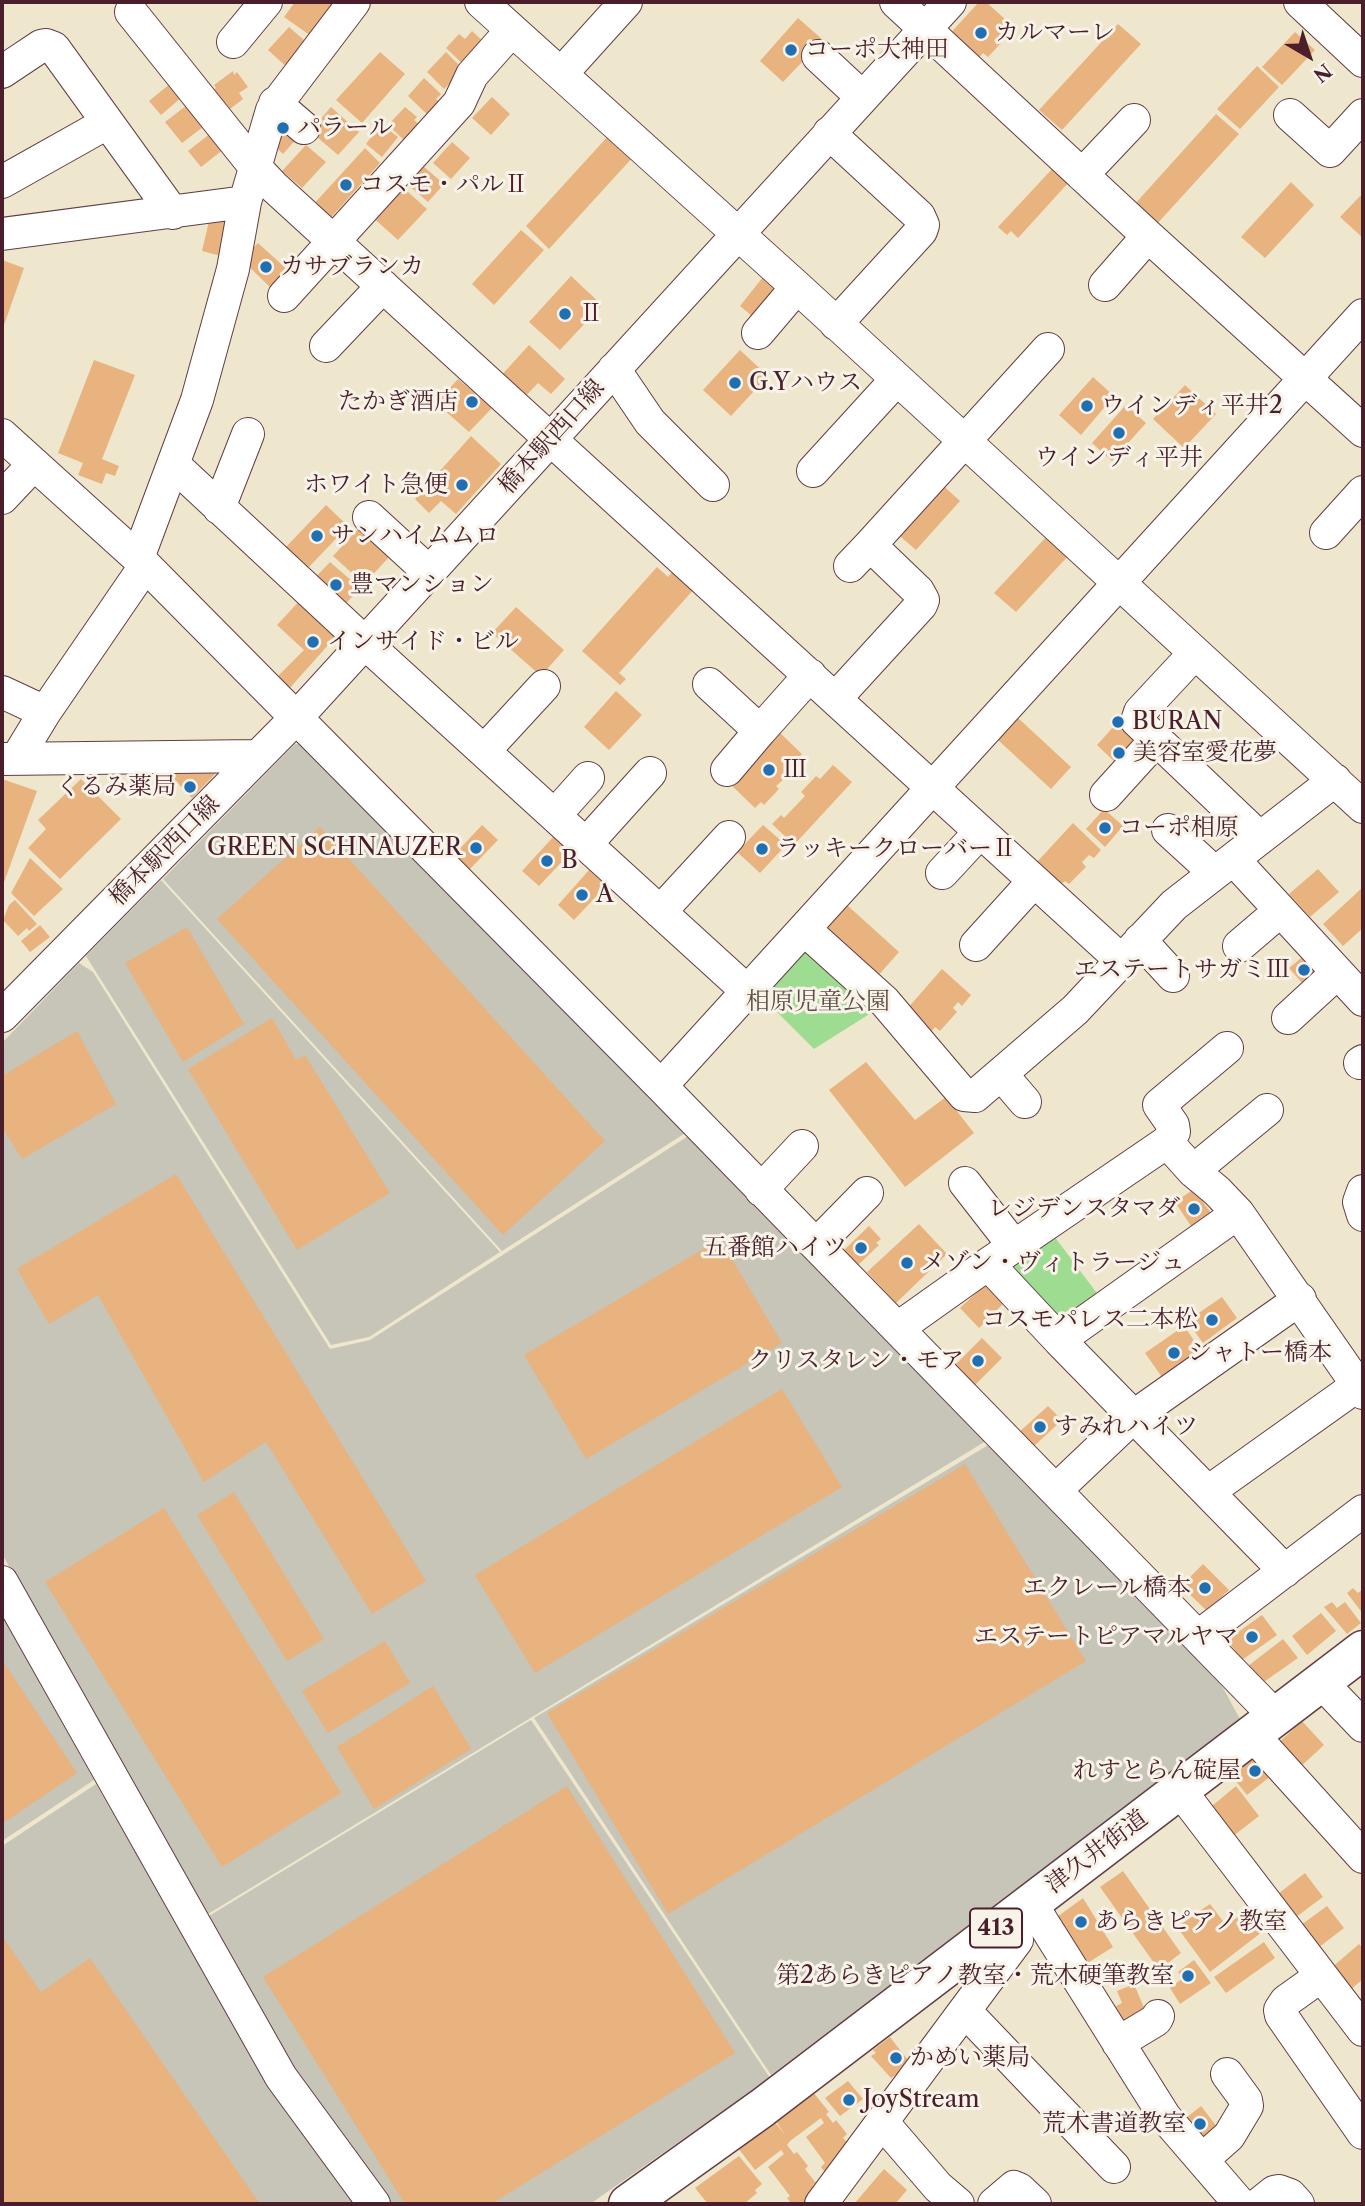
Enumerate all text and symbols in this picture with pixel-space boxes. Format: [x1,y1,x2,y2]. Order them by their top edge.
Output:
place label: カルマーレ [995,19,1115,47]
north arrow [1274,21,1344,91]
marker: カルマーレ [973,25,989,41]
place label: コーポ大神田 [805,36,949,64]
marker: コーポ大神田 [783,42,799,58]
text: N [1309,59,1336,87]
place label: パラール [297,114,393,142]
marker: パラール [275,120,291,136]
place label: コスモ・パルⅡ [360,171,528,199]
marker: コスモ・パルⅡ [338,177,354,193]
place label: カサブランカ [280,253,424,281]
marker: カサブランカ [258,259,274,275]
place label: Ⅱ [579,300,603,328]
marker: Ⅱ [557,306,573,322]
place label: G.Yハウス [749,369,862,397]
street label: 橋本駅西口線 [493,374,611,500]
marker: G.Yハウス [727,375,743,391]
place label: たかぎ酒店 [338,388,458,416]
place label: ウインディ平井2 [1101,392,1283,420]
marker: たかぎ酒店 [464,394,480,410]
marker: ウインディ平井2 [1079,398,1095,414]
marker: ウインディ平井 [1111,425,1127,441]
place label: ウインディ平井 [1035,444,1203,472]
place label: ホワイト急便 [304,471,448,499]
marker: ホワイト急便 [454,477,470,493]
place label: サンハイムムロ [331,522,499,550]
marker: サンハイムムロ [309,528,325,544]
place label: 豊マンション [350,571,494,599]
marker: 豊マンション [328,577,344,593]
place label: インサイド・ビル [327,628,519,656]
marker: インサイド・ビル [305,634,321,650]
place label: BURAN [1132,708,1222,736]
marker: BURAN [1110,714,1126,730]
place label: 美容室愛花夢 [1133,739,1277,767]
marker: 美容室愛花夢 [1111,745,1127,761]
place label: Ⅲ [783,756,807,784]
marker: Ⅲ [761,762,777,778]
place label: くるみ薬局 [56,773,176,801]
marker: くるみ薬局 [182,779,198,795]
street label: 橋本駅西口線 [104,790,226,912]
place label: コーポ相原 [1119,814,1239,842]
marker: コーポ相原 [1097,820,1113,836]
place label: GREEN SCHNAUZER [207,834,462,862]
place label: ラッキークローバーⅡ [776,835,1016,863]
marker: GREEN SCHNAUZER [468,840,484,856]
marker: ラッキークローバーⅡ [754,841,770,857]
place label: B [561,847,578,875]
marker: B [539,853,555,869]
place label: A [596,881,614,909]
marker: A [574,887,590,903]
place label: エステートサガミⅢ [1074,956,1290,984]
marker: エステートサガミⅢ [1296,962,1312,978]
park label: 相原児童公園 [746,988,890,1016]
place label: レジデンスタマダ [988,1195,1180,1223]
marker: レジデンスタマダ [1186,1201,1202,1217]
place label: 五番館ハイツ [703,1234,847,1262]
marker: 五番館ハイツ [853,1240,869,1256]
place label: メゾン・ヴィトラージュ [921,1249,1185,1277]
marker: メゾン・ヴィトラージュ [899,1255,915,1271]
place label: コスモパレス二本松 [982,1306,1198,1334]
marker: コスモパレス二本松 [1204,1312,1220,1328]
place label: シャトー橋本 [1188,1339,1332,1367]
marker: シャトー橋本 [1166,1345,1182,1361]
place label: クリスタレン・モア [748,1347,964,1375]
marker: クリスタレン・モア [970,1353,986,1369]
place label: すみれハイツ [1054,1413,1198,1441]
marker: すみれハイツ [1032,1419,1048,1435]
place label: エクレール橋本 [1023,1574,1191,1602]
marker: エクレール橋本 [1197,1580,1213,1596]
place label: エステートピアマルヤマ [974,1623,1238,1651]
marker: エステートピアマルヤマ [1244,1629,1260,1645]
place label: れすとらん碇屋 [1073,1757,1241,1785]
marker: れすとらん碇屋 [1247,1763,1263,1779]
street label: 津久井街道 [1040,1804,1154,1900]
place label: あらきピアノ教室 [1095,1908,1287,1936]
road number: 413 [970,1909,1022,1948]
marker: あらきピアノ教室 [1073,1914,1089,1930]
place label: 第2あらきピアノ教室・荒木硬筆教室 [776,1962,1174,1990]
marker: 第2あらきピアノ教室・荒木硬筆教室 [1180,1968,1196,1984]
place label: かめい薬局 [910,2044,1030,2072]
marker: かめい薬局 [888,2050,904,2066]
place label: JoyStream [863,2086,980,2114]
marker: JoyStream [841,2092,857,2108]
place label: 荒木書道教室 [1042,2110,1186,2138]
marker: 荒木書道教室 [1192,2116,1208,2132]

